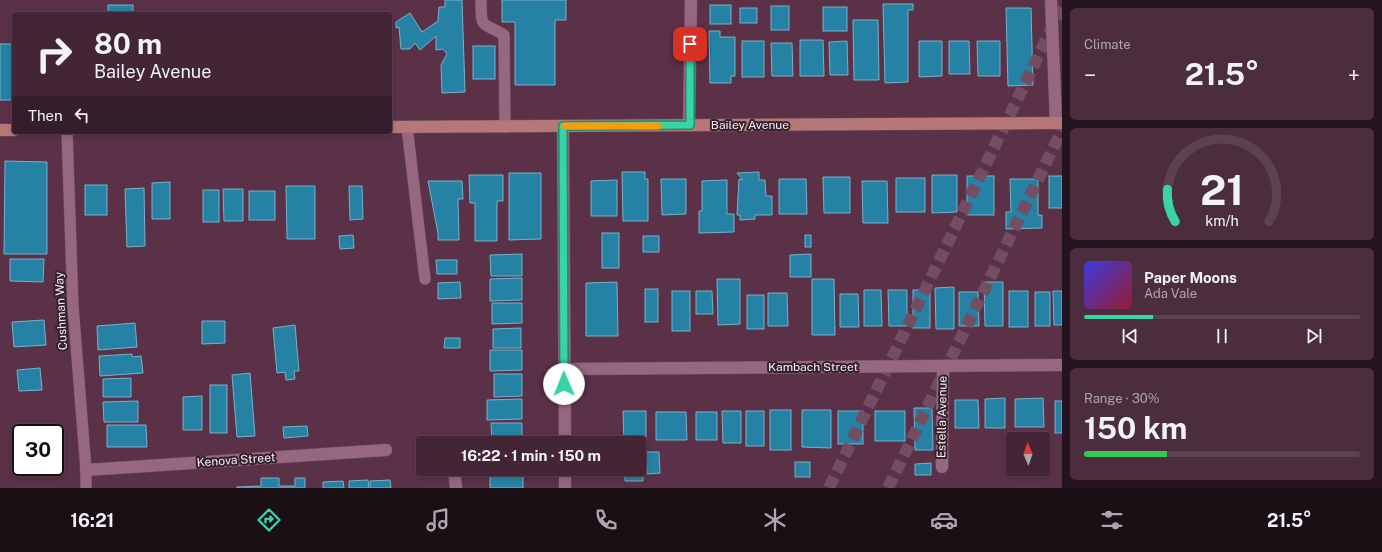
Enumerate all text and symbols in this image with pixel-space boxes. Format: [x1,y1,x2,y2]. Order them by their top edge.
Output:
text: 80 m [94,27,162,60]
pin [673,27,707,61]
icon: right [28,28,80,80]
icon: arrive [679,33,701,55]
text: Climate [1084,37,1131,52]
text: 21.5° [1185,56,1259,92]
text: Bailey Avenue [94,61,211,82]
text: − [1084,62,1096,88]
text: + [1348,62,1360,88]
icon: left [71,104,93,126]
text: Then [28,107,63,124]
street label: Bailey Avenue [711,118,789,132]
text: 21 [1200,165,1244,214]
text: km/h [1205,212,1239,229]
text: Paper Moons [1144,269,1237,286]
street label: Cushman Way [52,271,70,351]
text: Ada Vale [1144,286,1197,301]
icon: previous [1119,325,1141,347]
icon: pause [1211,325,1233,347]
icon: next [1303,325,1325,347]
street label: Kambach Street [768,360,858,374]
position arrow [543,363,585,405]
street label: Estella Avenue [934,376,950,458]
text: Range · 30% [1084,391,1160,406]
text: 150 km [1084,410,1187,446]
speed limit sign: 30 [12,424,64,476]
north arrow [1006,432,1050,476]
map controls [1006,432,1050,476]
text: 16:22 · 1 min · 150 m [461,447,601,464]
street label: Kenova Street [196,450,276,470]
icon: directions [255,506,283,534]
icon: music [424,506,452,534]
icon: phone [592,506,620,534]
icon: climate [761,506,789,534]
icon: car [930,506,958,534]
icon: filters [1098,506,1126,534]
text: 16:21 [70,510,114,531]
text: 21.5° [1267,510,1312,531]

